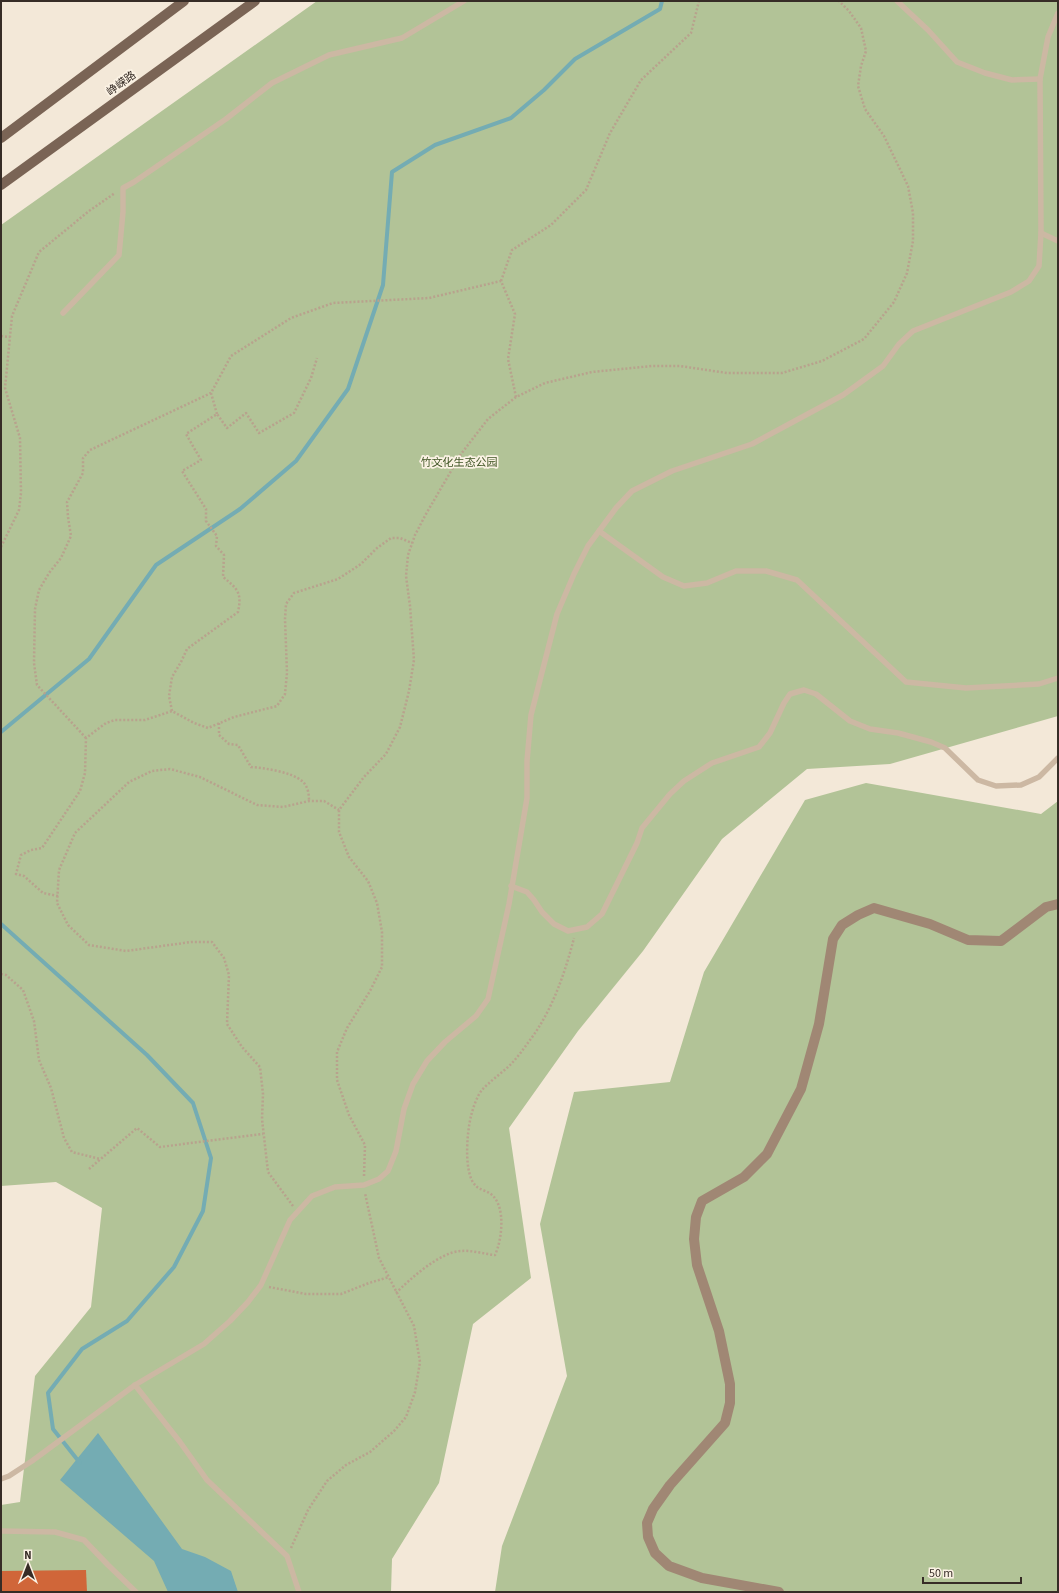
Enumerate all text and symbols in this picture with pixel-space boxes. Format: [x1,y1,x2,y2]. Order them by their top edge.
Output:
street label: 峥嵘路 [104,68,139,99]
park label: 竹文化生态公园 [421,455,498,470]
north arrow [8,1545,48,1585]
text: N [24,1548,32,1563]
scale bar [923,1559,1021,1585]
text: 50 m [929,1565,953,1582]

